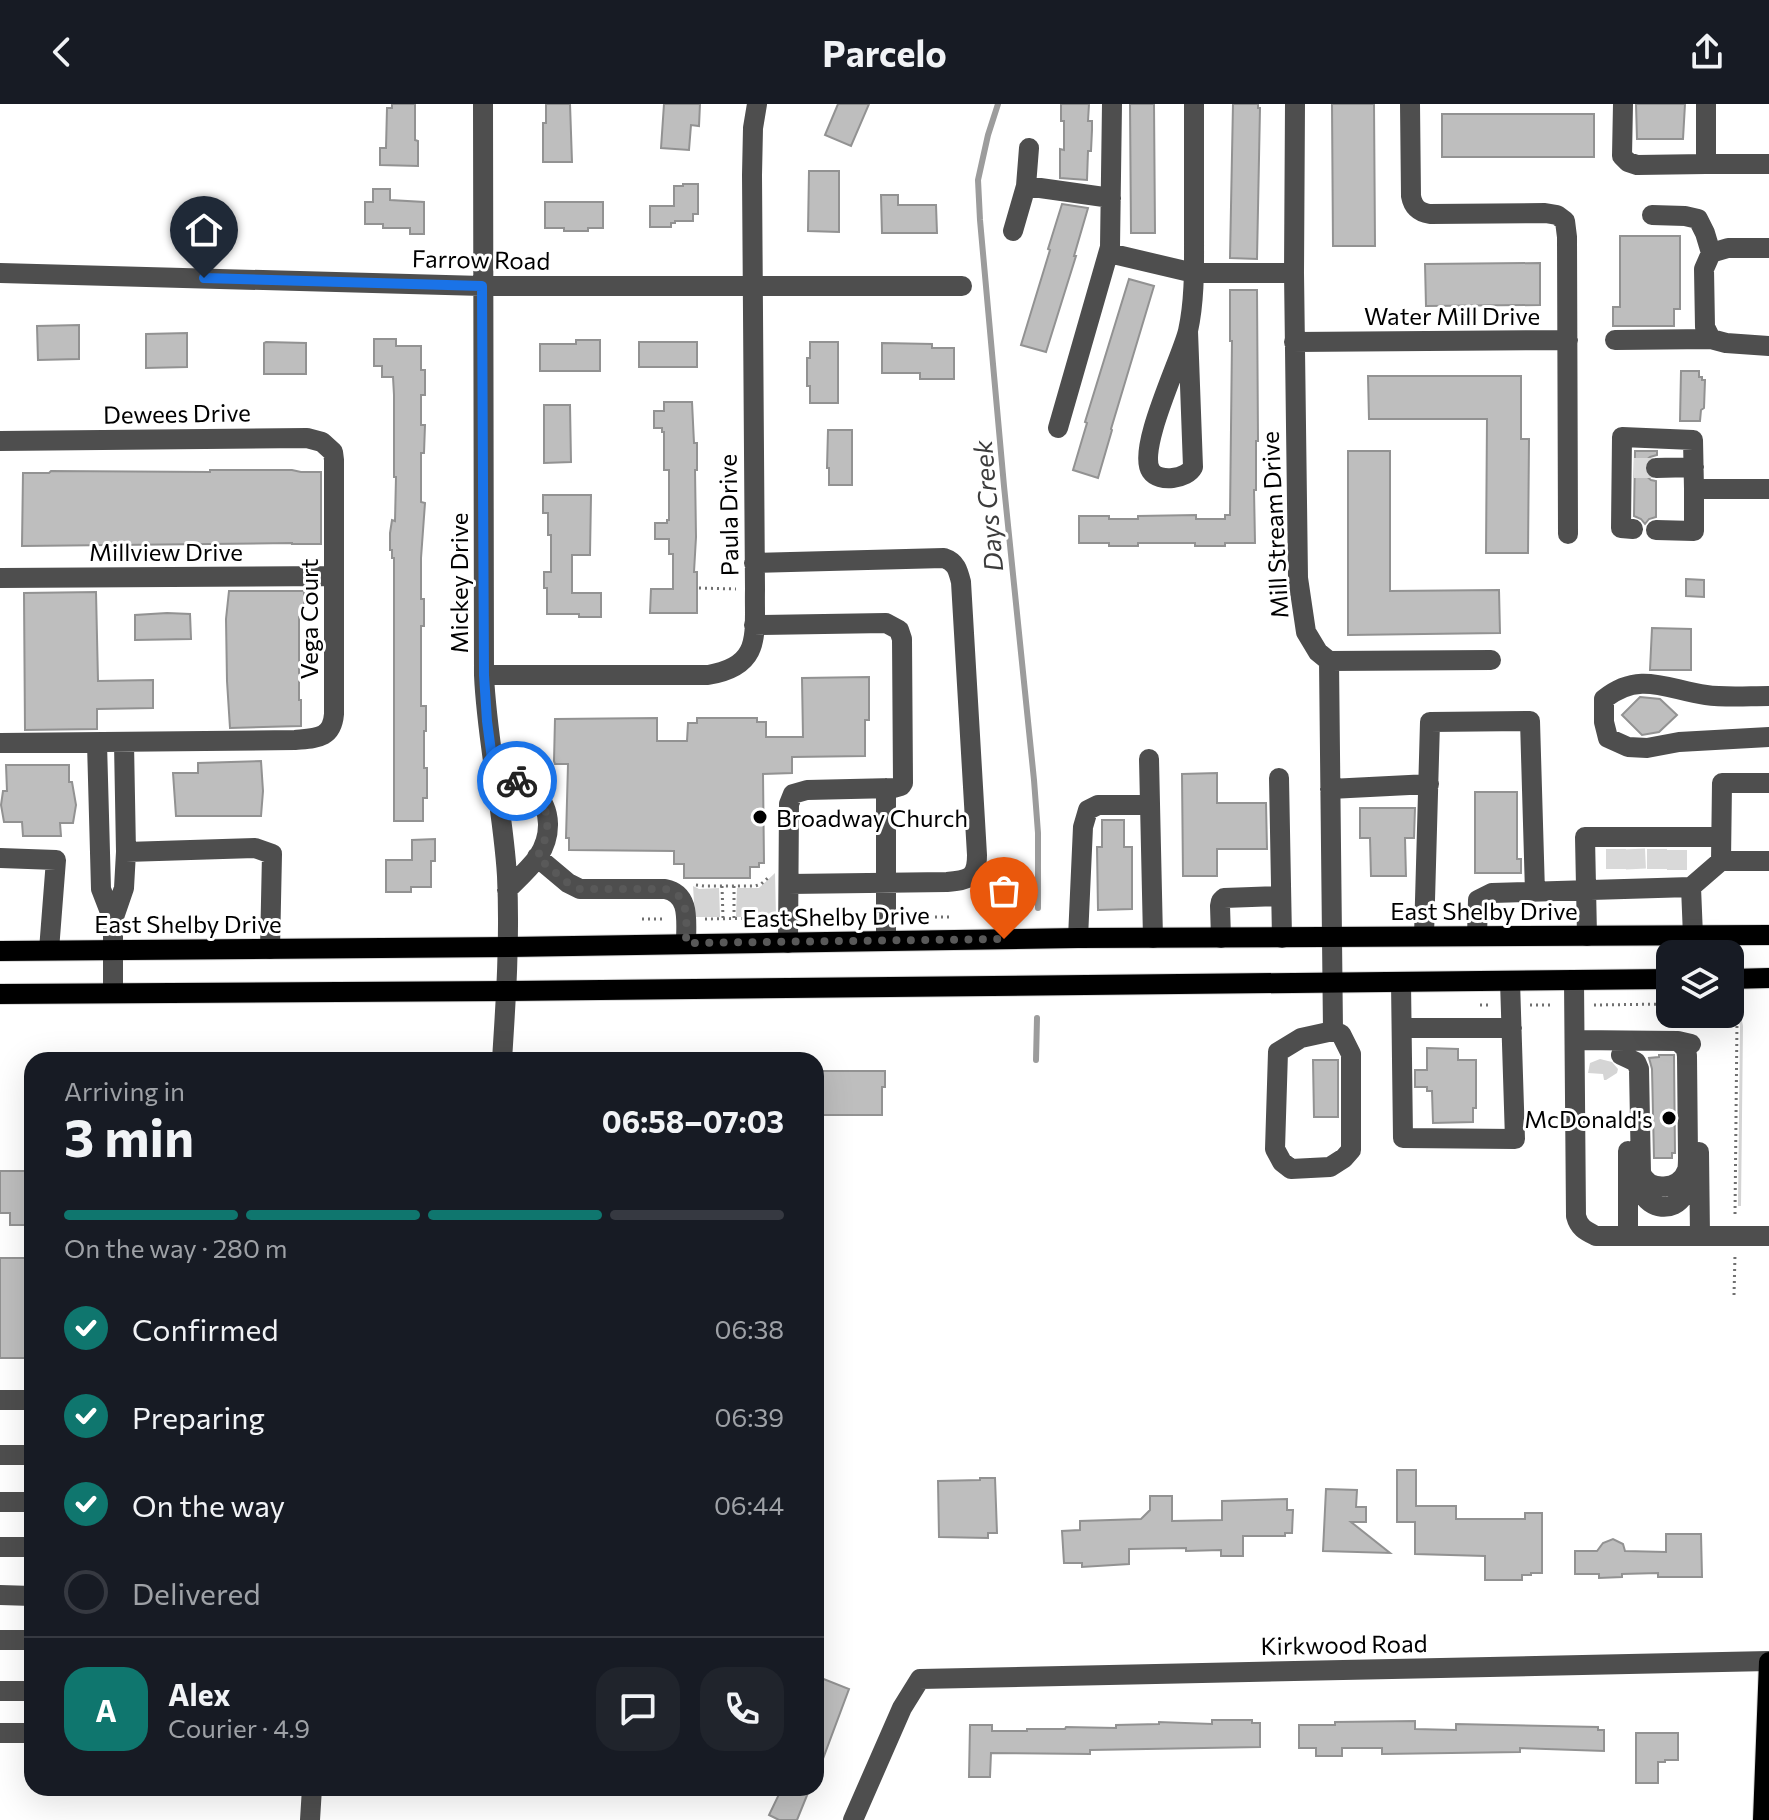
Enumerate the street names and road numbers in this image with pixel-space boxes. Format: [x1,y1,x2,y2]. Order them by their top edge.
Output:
street label: Farrow Road [412,243,550,275]
street label: Water Mill Drive [1364,301,1540,330]
street label: Dewees Drive [103,397,251,429]
street label: Mill Stream Drive [1255,431,1293,619]
street label: Paula Drive [712,454,744,576]
street label: Mickey Drive [444,513,473,653]
street label: Millview Drive [89,537,243,566]
street label: Vega Court [294,558,323,680]
street label: East Shelby Drive [1390,896,1578,925]
street label: East Shelby Drive [742,900,930,932]
street label: East Shelby Drive [94,909,282,938]
street label: Kirkwood Road [1260,1628,1428,1660]

